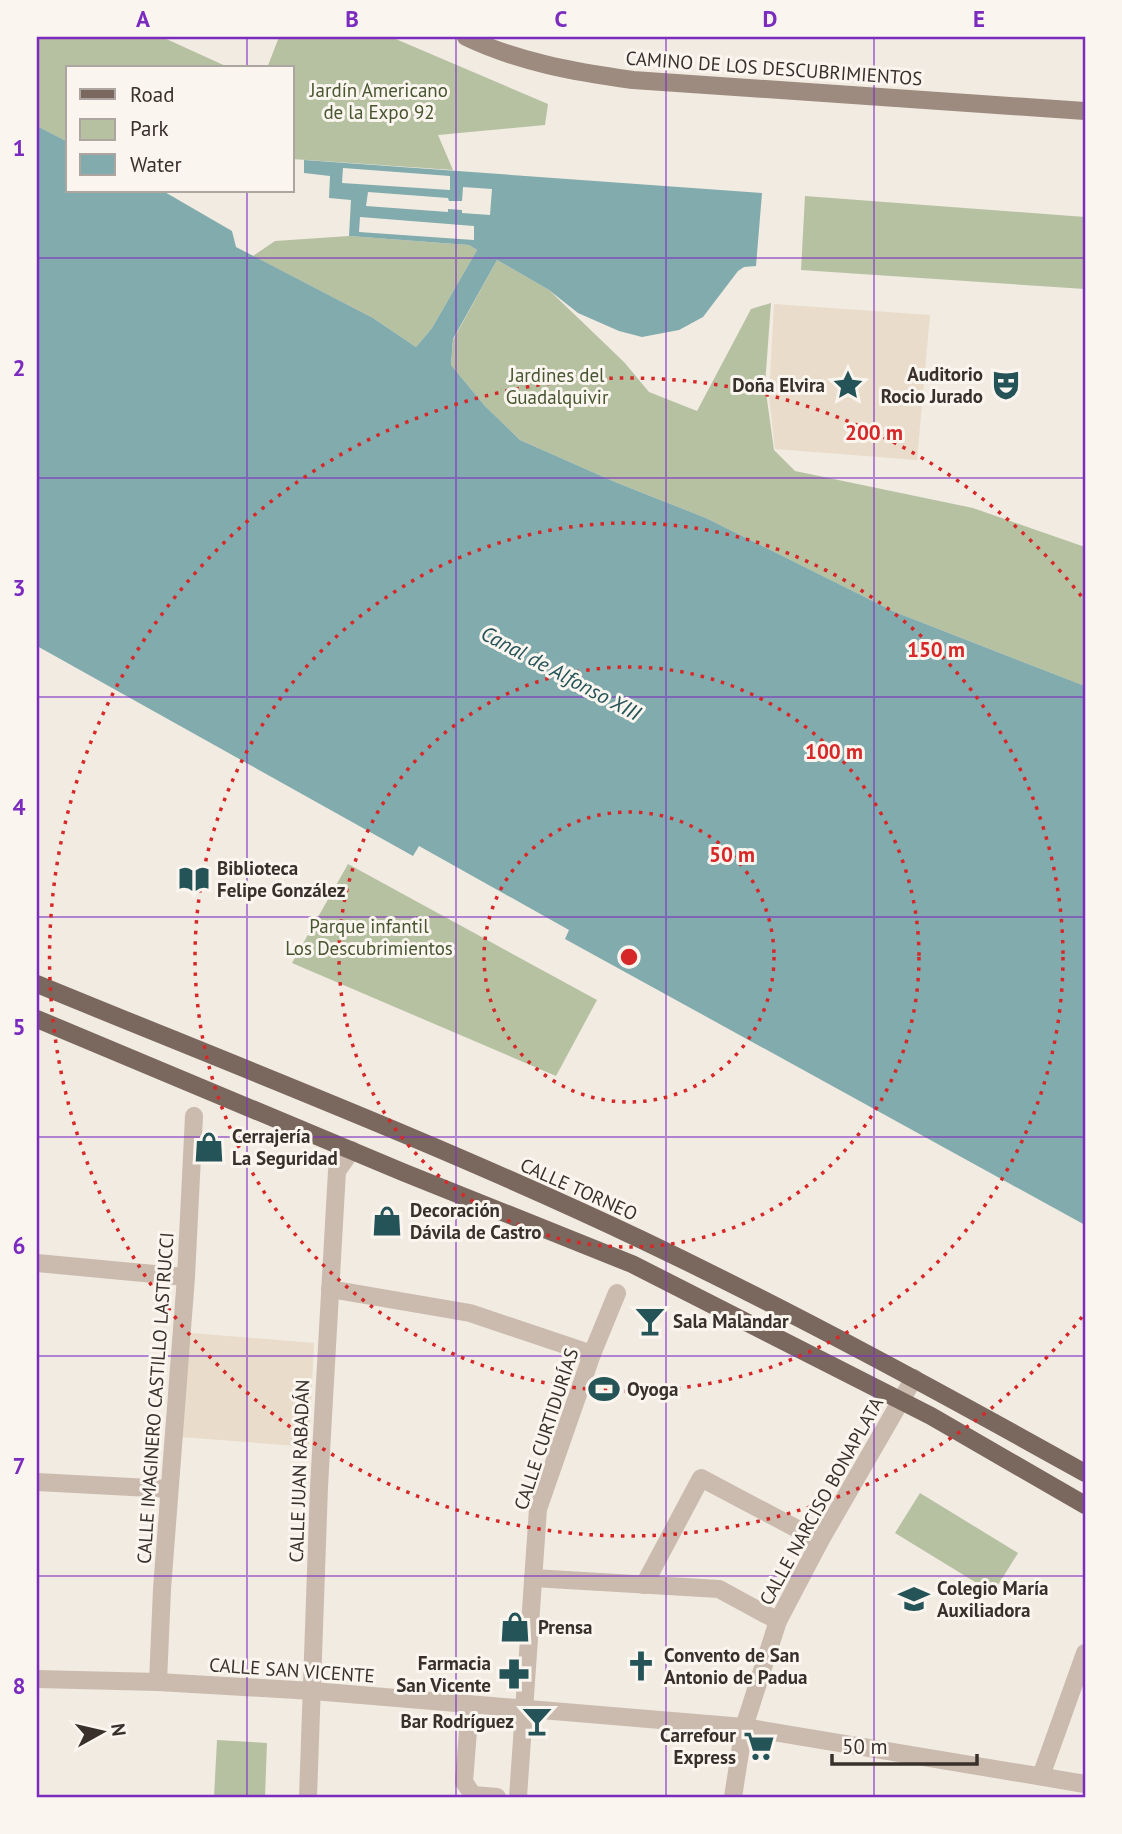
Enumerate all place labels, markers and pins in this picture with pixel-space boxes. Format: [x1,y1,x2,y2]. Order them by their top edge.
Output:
place label: Auditorio Rocio Jurado [881,362,983,408]
place icon: Doña Elvira [831,368,865,402]
theatre icon: Auditorio Rocio Jurado [989,368,1023,402]
place label: Doña Elvira [732,373,825,397]
place label: Biblioteca Felipe González [217,856,346,902]
library icon: Biblioteca Felipe González [177,862,211,896]
centre of rings [617,945,641,969]
place label: Cerrajería La Seguridad [232,1124,338,1170]
shop icon: Cerrajería La Seguridad [192,1130,226,1164]
place label: Decoración Dávila de Castro [410,1198,542,1244]
shop icon: Decoración Dávila de Castro [370,1204,404,1238]
bar icon: Sala Malandar [633,1304,667,1338]
place label: Sala Malandar [673,1309,789,1333]
sports icon: Oyoga [587,1372,621,1406]
place label: Oyoga [627,1377,678,1401]
place label: Colegio María Auxiliadora [937,1576,1048,1622]
school or university icon: Colegio María Auxiliadora [897,1582,931,1616]
shop icon: Prensa [498,1610,532,1644]
place label: Prensa [538,1615,592,1639]
place label: Convento de San Antonio de Padua [664,1643,807,1689]
church icon: Convento de San Antonio de Padua [624,1649,658,1683]
place label: Farmacia San Vicente [396,1651,491,1697]
pharmacy icon: Farmacia San Vicente [497,1657,531,1691]
bar icon: Bar Rodríguez [520,1704,554,1738]
place label: Bar Rodríguez [400,1709,514,1733]
place label: Carrefour Express [660,1723,736,1769]
supermarket icon: Carrefour Express [742,1729,776,1763]

